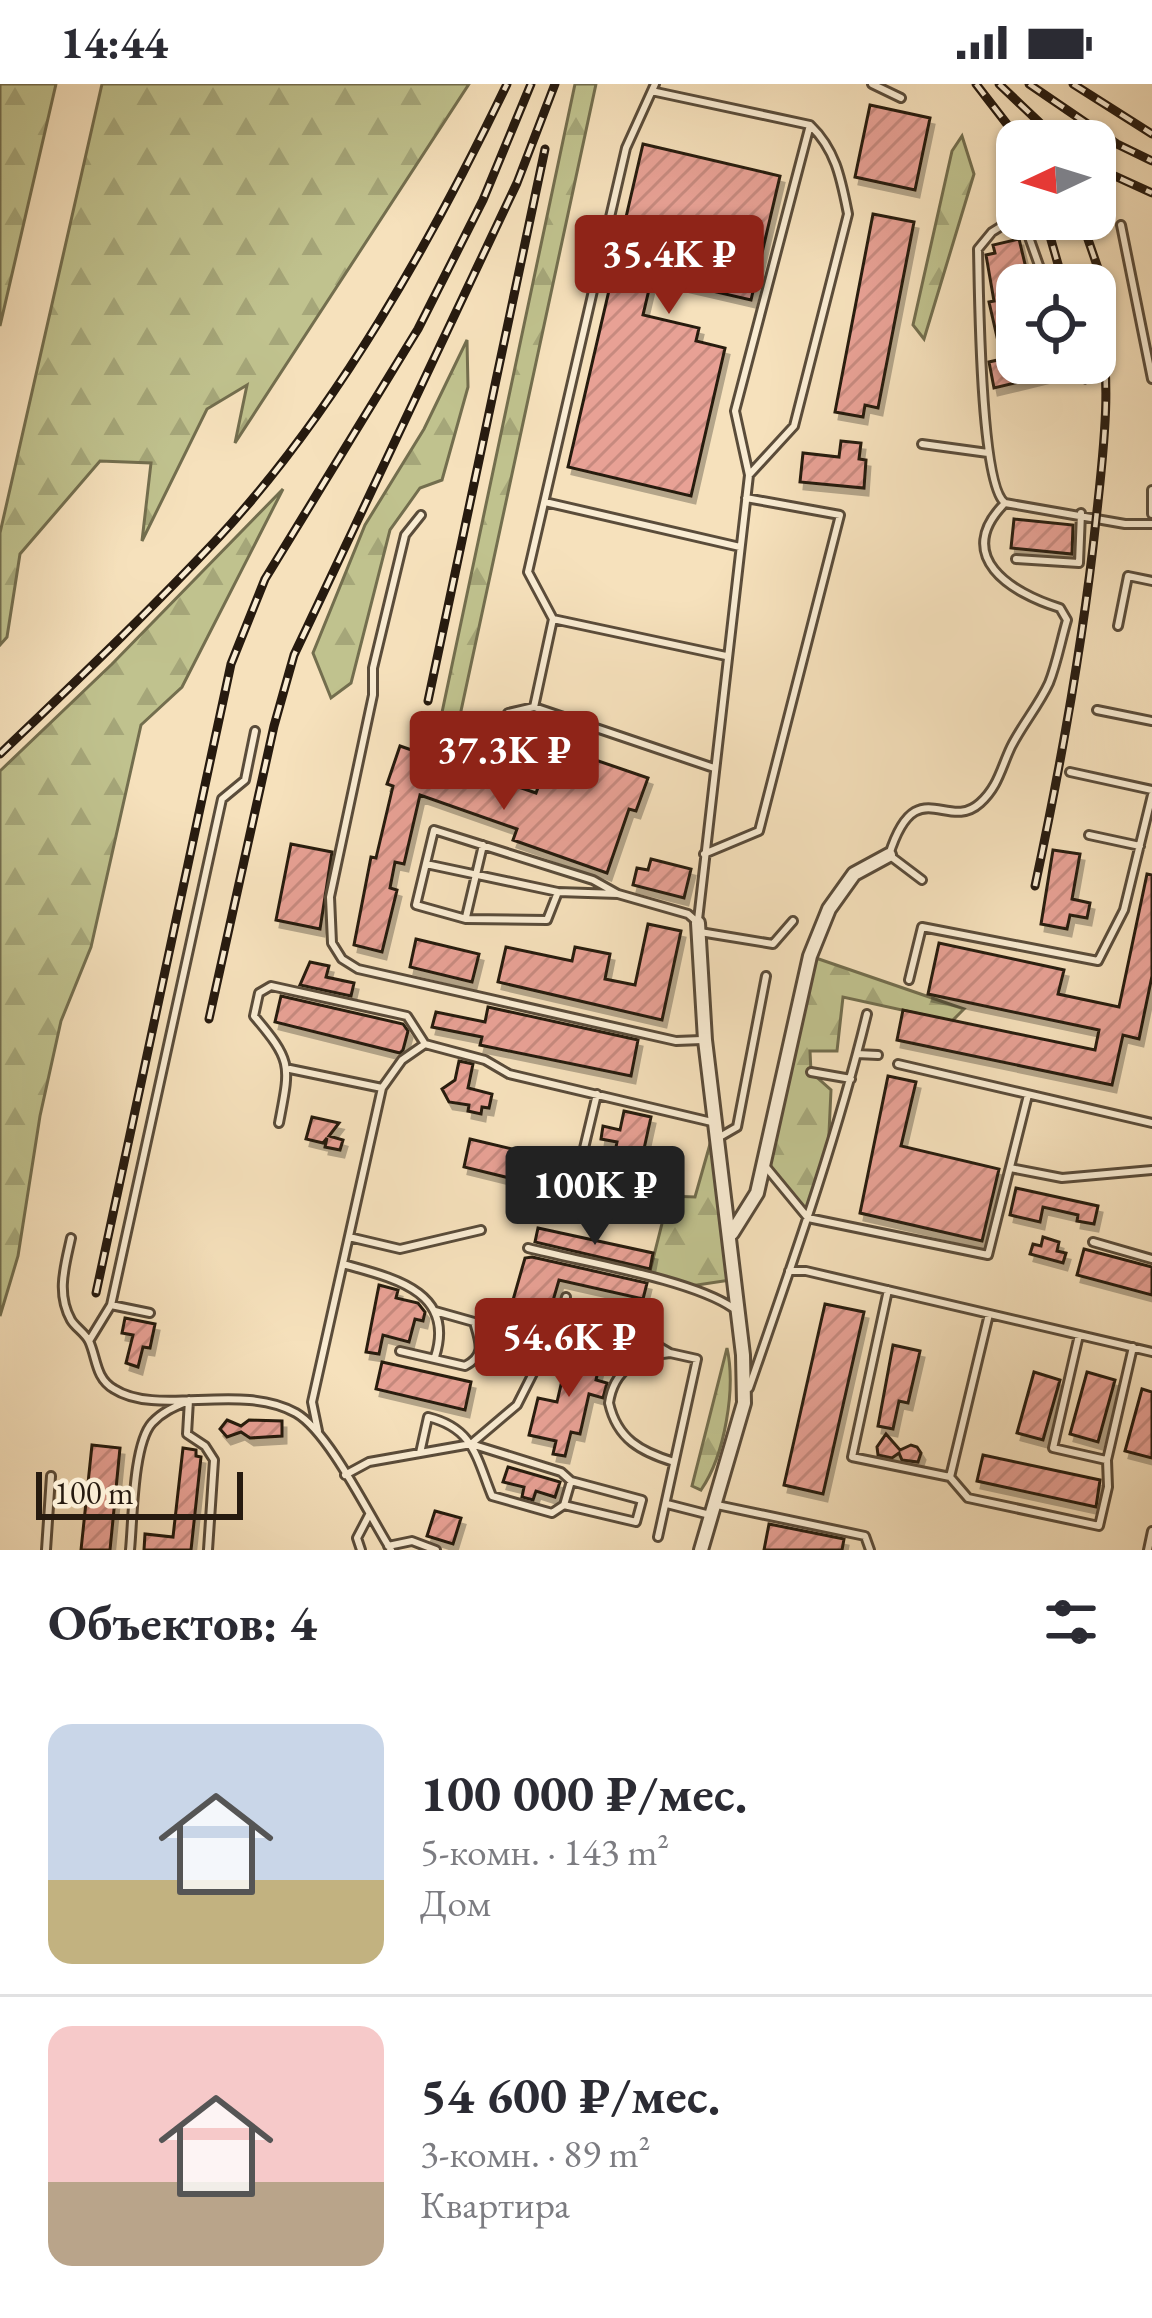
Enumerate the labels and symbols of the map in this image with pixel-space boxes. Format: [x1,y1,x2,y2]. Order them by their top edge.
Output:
north arrow [996,120,1116,240]
pin: 35.4K ₽ [558,215,780,317]
pin: 37.3K ₽ [393,711,615,813]
pin: 100K ₽ [497,1146,693,1248]
pin: 54.6K ₽ [458,1298,680,1400]
scale bar [36,1466,243,1519]

